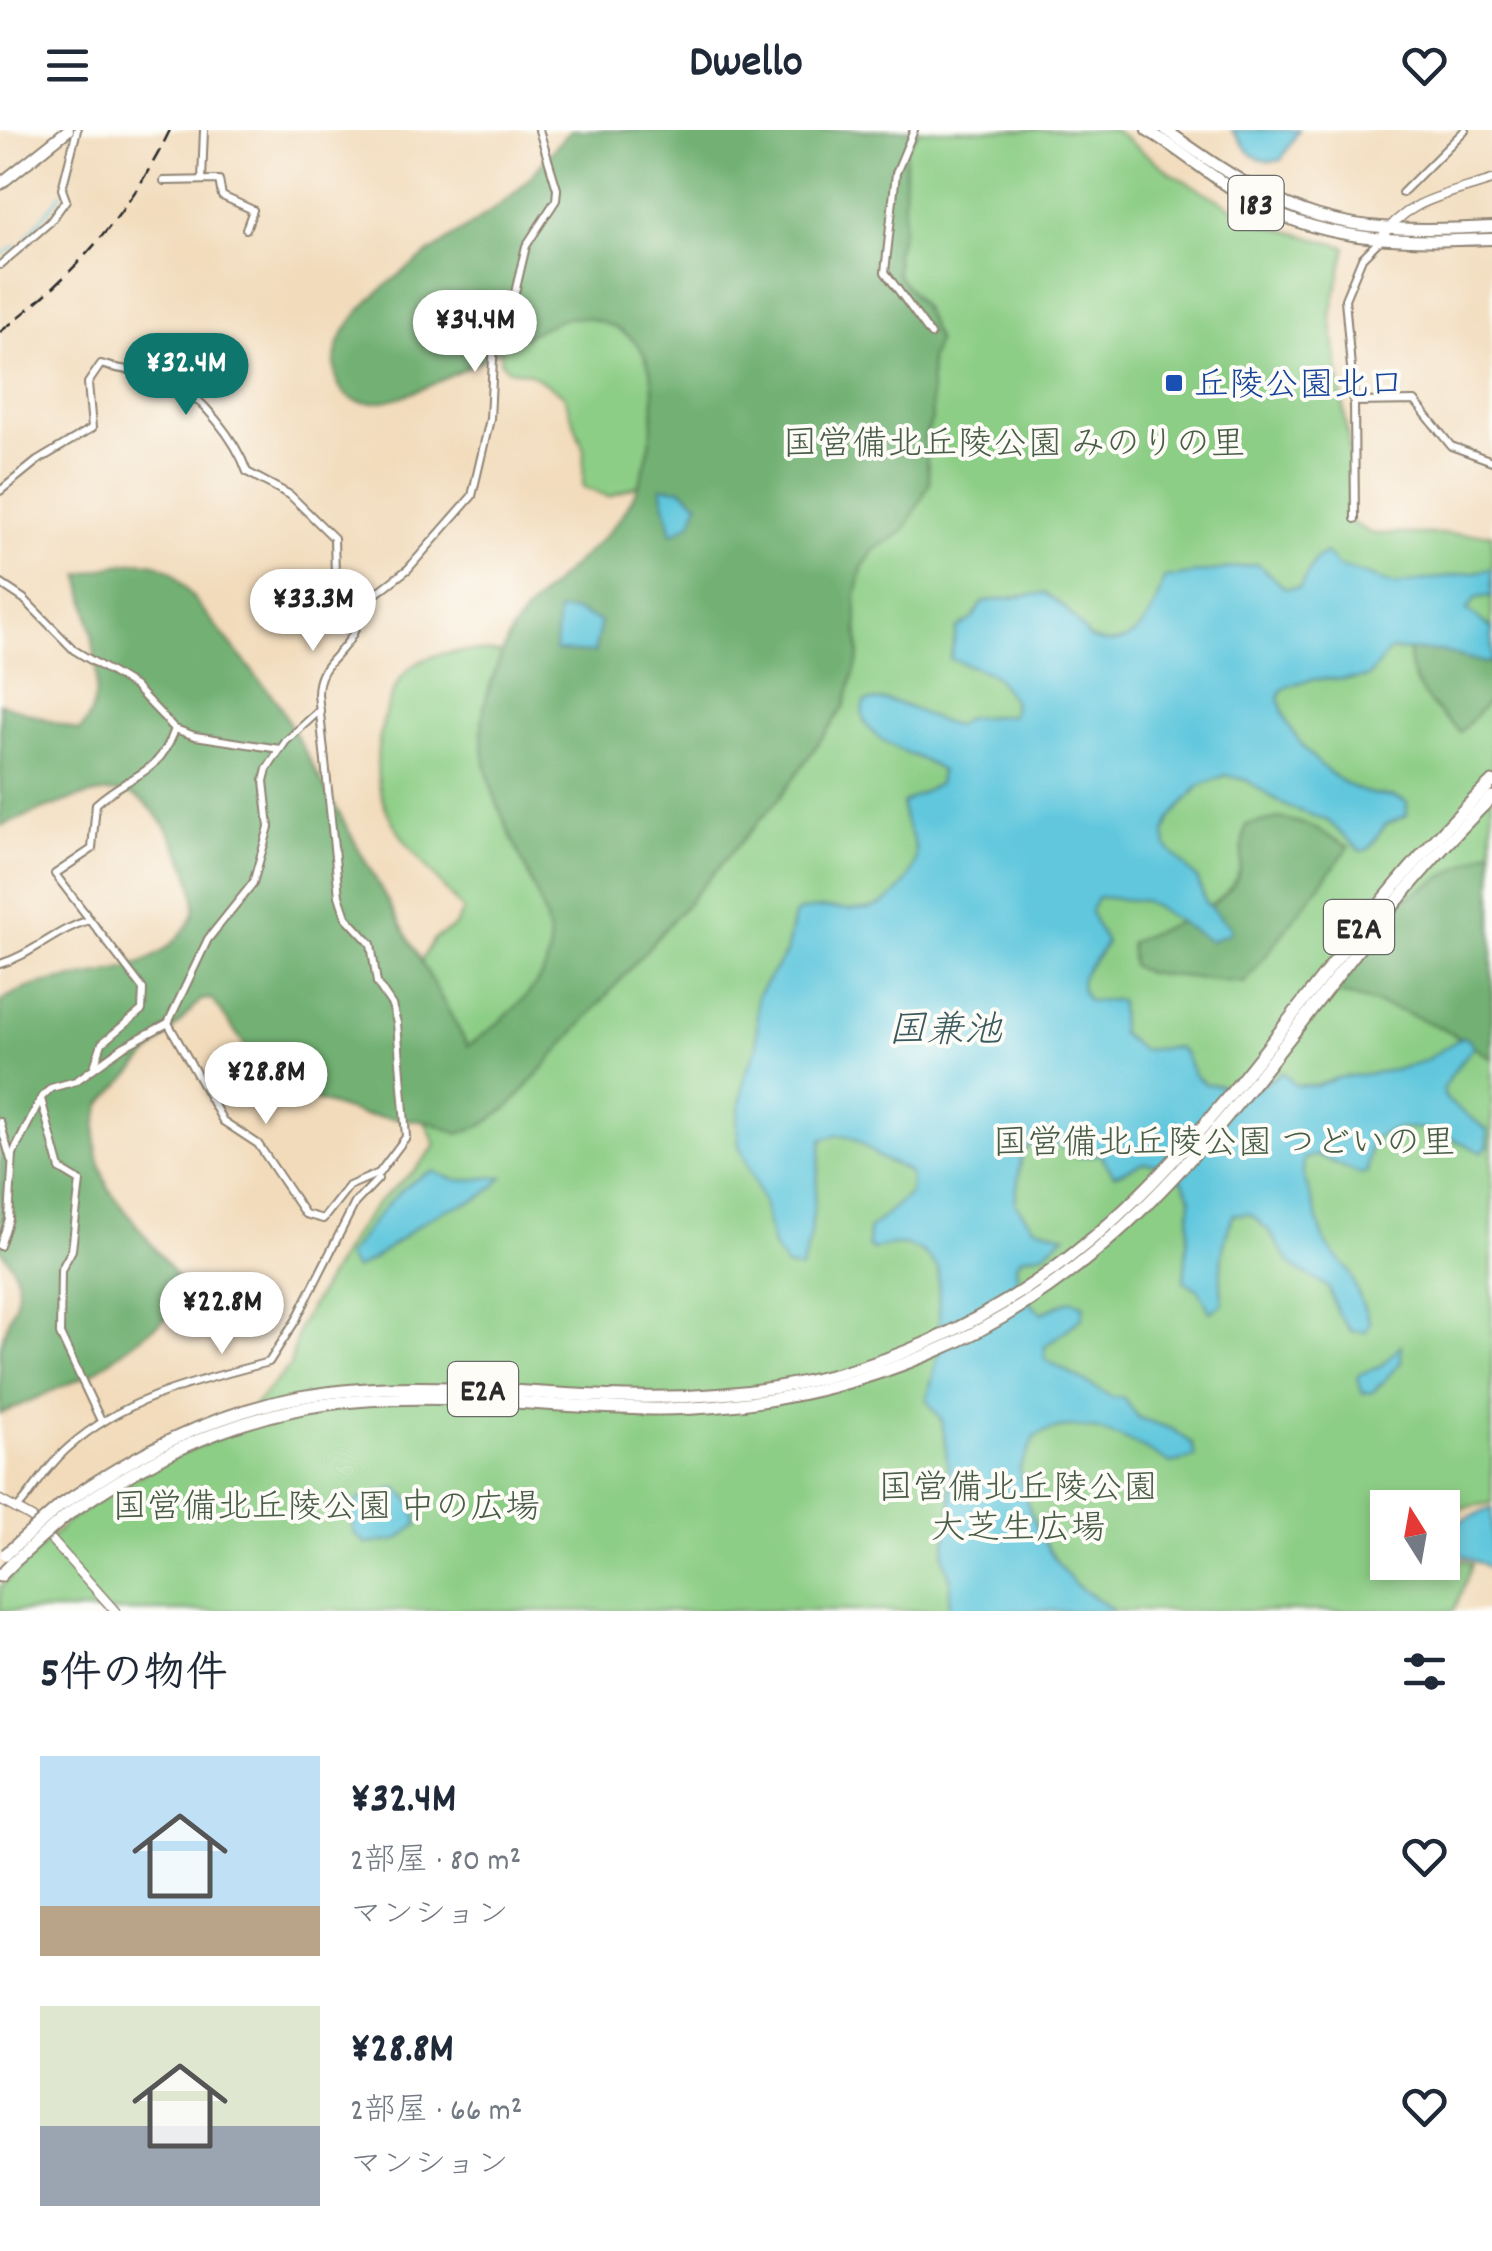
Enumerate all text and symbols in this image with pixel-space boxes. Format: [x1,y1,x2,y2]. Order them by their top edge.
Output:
text: Dwello [689,33,803,97]
icon: menu [40,38,95,93]
icon: heart [1397,38,1452,93]
road number: 183 [1228,176,1284,230]
pin: ¥34.4M [394,290,556,375]
text: ¥34.4M [435,299,515,345]
pin: ¥32.4M [105,333,267,418]
text: ¥32.4M [145,342,227,388]
place label: 丘陵公園北口 [1194,363,1404,413]
marker: 丘陵公園北口 [1163,372,1185,394]
park label: 国営備北丘陵公園 みのりの里 [782,422,1246,472]
pin: ¥33.3M [232,569,394,654]
text: ¥33.3M [272,578,354,624]
road number: E2A [1324,900,1394,954]
water label: 国兼池 [888,1006,1003,1061]
pin: ¥28.8M [185,1042,347,1127]
text: ¥28.8M [226,1051,306,1097]
park label: 国営備北丘陵公園 つどいの里 [992,1121,1456,1171]
pin: ¥22.8M [141,1272,303,1357]
text: ¥22.8M [182,1281,262,1327]
road number: E2A [448,1362,518,1416]
park label: 国営備北丘陵公園 大芝生広場 [878,1466,1158,1556]
park label: 国営備北丘陵公園 中の広場 [112,1485,540,1535]
north arrow [1370,1490,1460,1580]
map controls [1370,1490,1460,1580]
icon: filters [1397,1644,1452,1699]
text: 5件の物件 [40,1647,227,1707]
text: ¥32.4M [350,1772,456,1832]
icon: home [120,1796,240,1916]
icon: heart [1397,1829,1452,1884]
text: 2部屋 · 80 m² [350,1840,521,1886]
text: マンション [350,1894,509,1940]
text: ¥28.8M [350,2022,454,2082]
icon: home [120,2046,240,2166]
icon: heart [1397,2079,1452,2134]
text: 2部屋 · 66 m² [350,2090,522,2136]
text: マンション [350,2144,509,2190]

